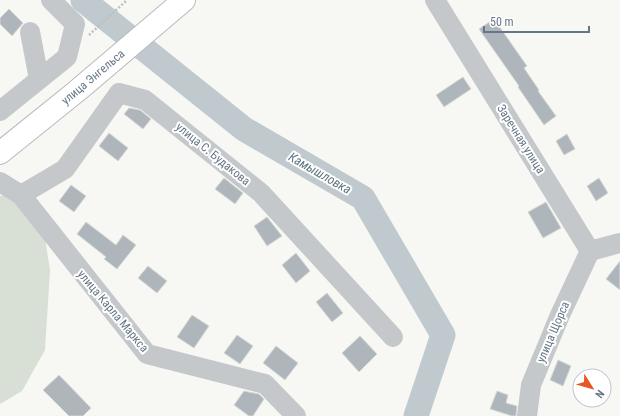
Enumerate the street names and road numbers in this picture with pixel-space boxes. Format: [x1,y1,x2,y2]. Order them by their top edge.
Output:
street label: улица Энгельса [59,46,128,107]
street label: Заречная улица [494,102,548,176]
street label: улица С. Будакова [173,120,253,188]
street label: улица Карла Маркса [75,267,151,355]
street label: улица Щорса [534,299,572,365]

